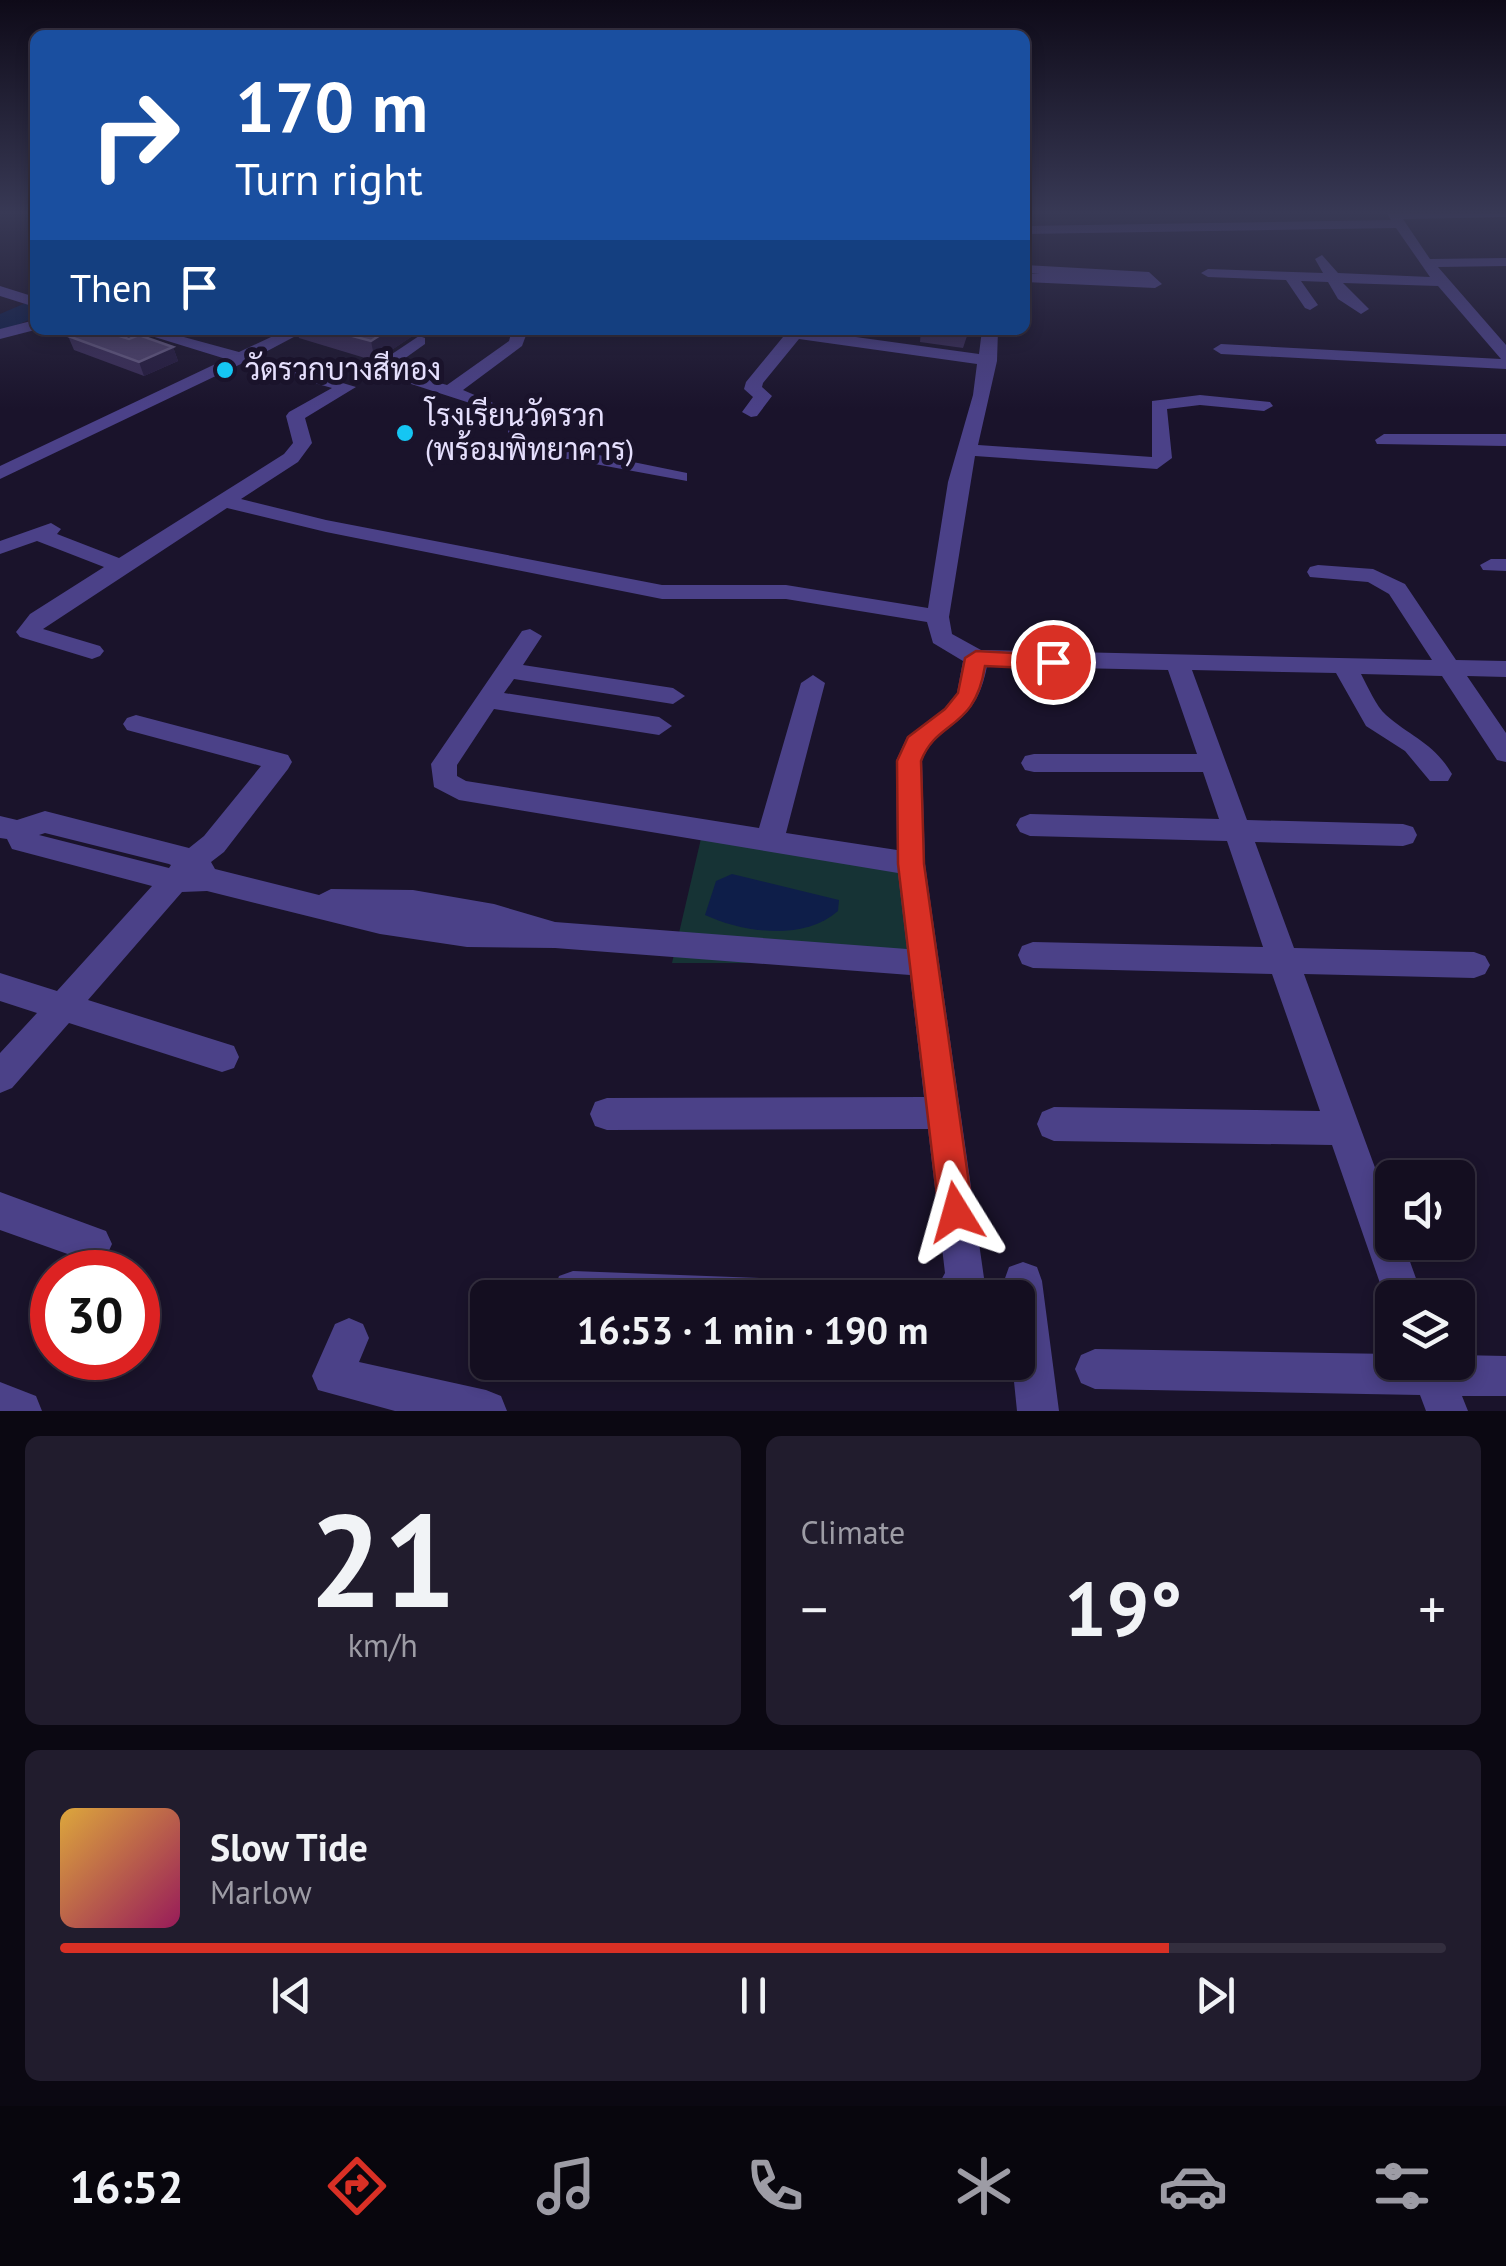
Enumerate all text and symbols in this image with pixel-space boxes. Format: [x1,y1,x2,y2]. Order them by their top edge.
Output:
text: 170 m [235,61,428,151]
icon: right [70,70,200,200]
text: Turn right [235,149,423,207]
icon: arrive [172,260,227,315]
text: Then [70,263,152,312]
place label: วัดรวกบางสีทอง [245,349,441,388]
marker: วัดรวกบางสีทอง [214,359,236,381]
place label: โรงเรียนวัดรวก (พร้อมพิทยาคาร) [423,395,634,468]
marker: โรงเรียนวัดรวก (พร้อมพิทยาคาร) [394,422,416,444]
pin [1011,620,1096,705]
icon: arrive [1026,635,1081,690]
position arrow [904,1160,1008,1264]
map controls [1375,1160,1475,1380]
button: sound [1375,1160,1475,1260]
speed limit sign: 30 [30,1250,160,1380]
button: layers [1375,1280,1475,1380]
text: 16:53 · 1 min · 190 m [577,1305,928,1354]
text: 21 [309,1475,456,1643]
text: Climate [801,1511,905,1553]
text: 19° [1064,1560,1182,1657]
text: − [801,1573,828,1644]
text: + [1418,1573,1446,1644]
text: km/h [348,1624,418,1666]
text: Slow Tide [210,1822,368,1871]
text: Marlow [210,1871,312,1913]
icon: previous [264,1968,319,2023]
icon: pause [726,1968,781,2023]
icon: next [1188,1968,1243,2023]
icon: directions [322,2151,392,2221]
icon: music [531,2151,601,2221]
icon: phone [740,2151,810,2221]
icon: climate [949,2151,1019,2221]
icon: car [1158,2151,1228,2221]
icon: filters [1367,2151,1437,2221]
text: 16:52 [69,2157,184,2215]

